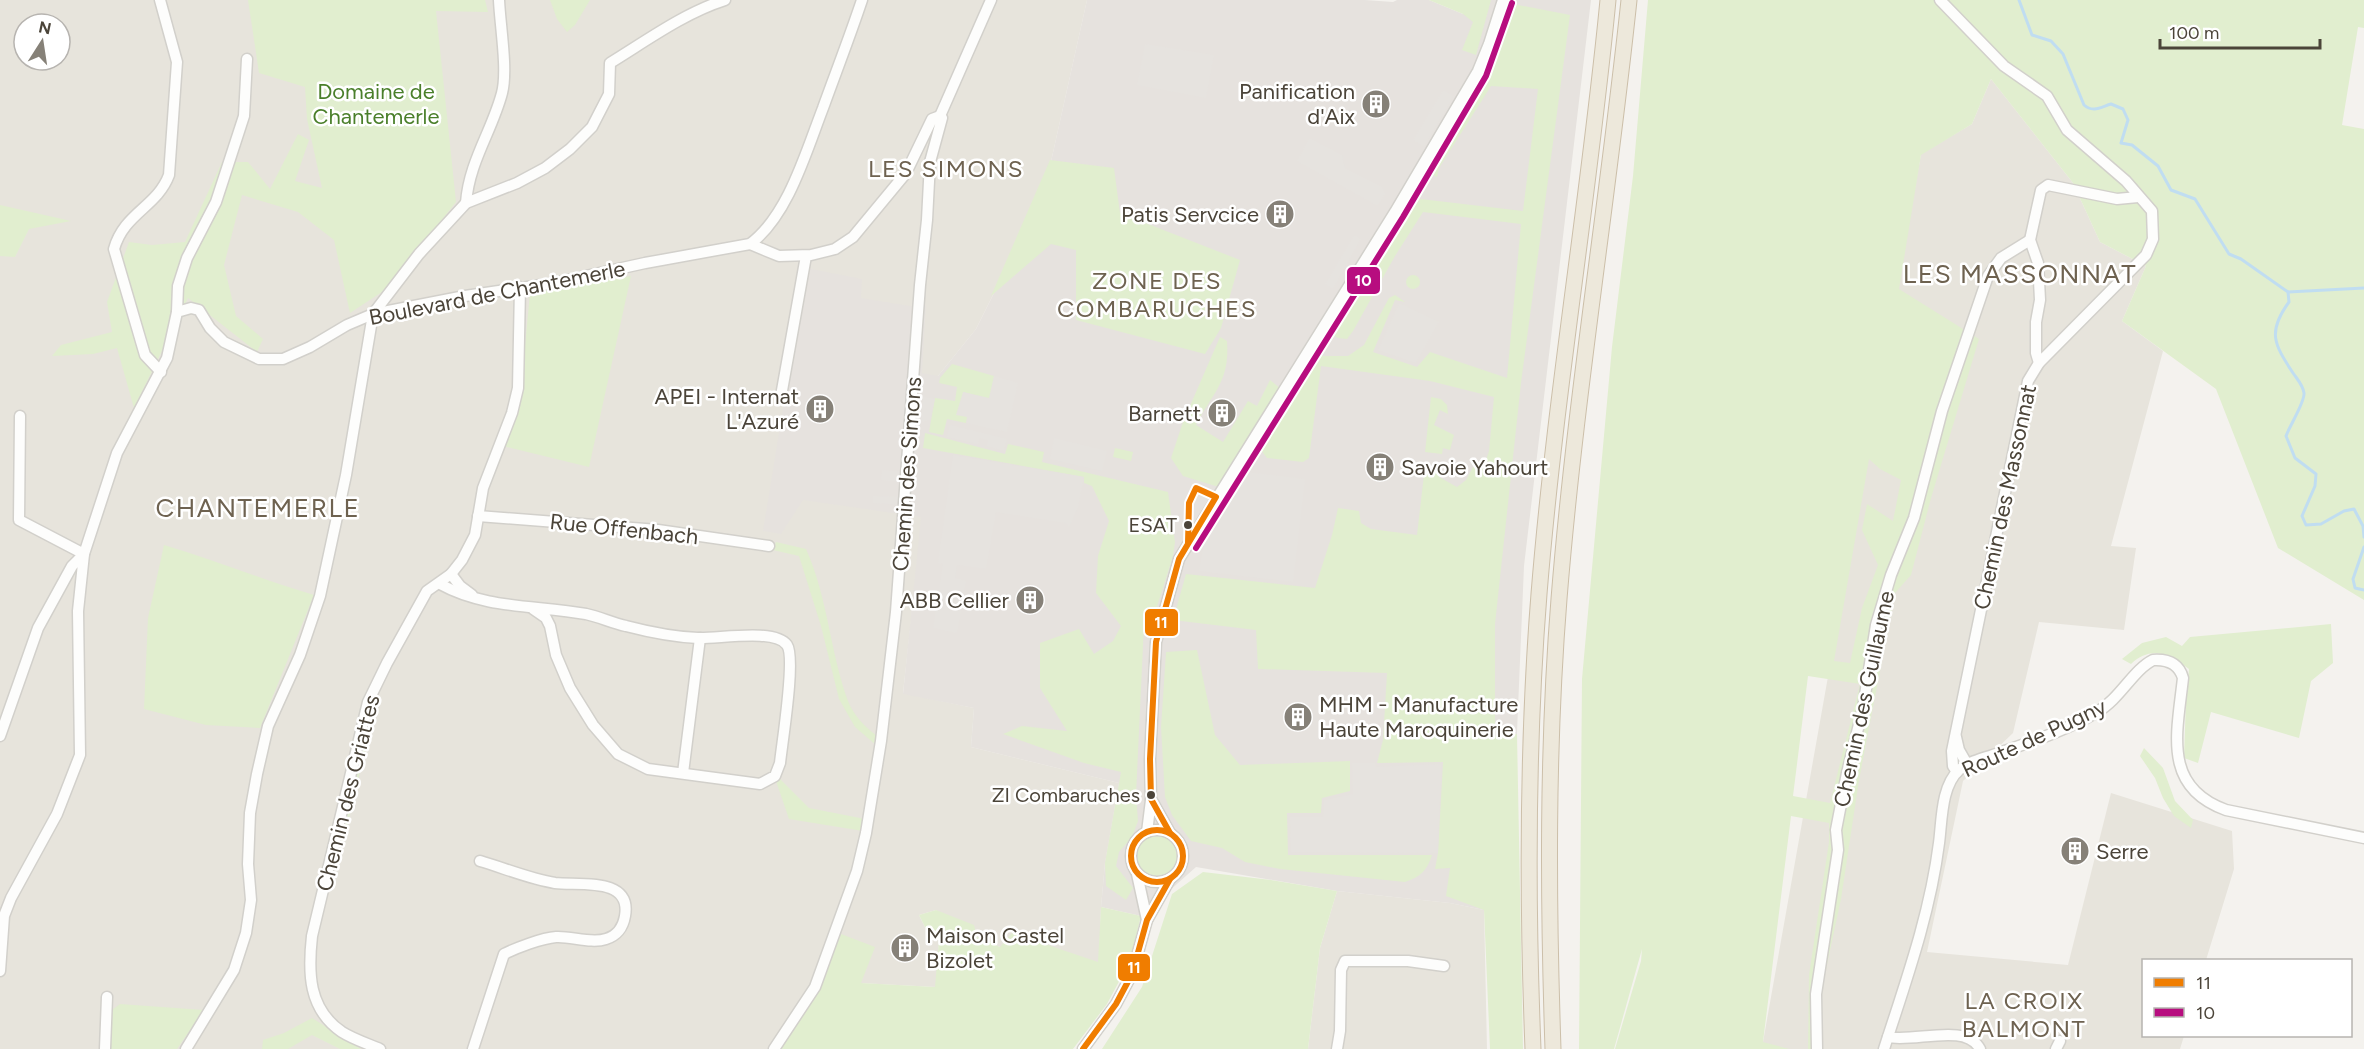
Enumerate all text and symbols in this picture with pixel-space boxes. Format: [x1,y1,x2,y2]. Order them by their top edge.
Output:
north arrow [12,12,72,72]
scale bar [2160,12,2320,50]
text: N [37,17,53,38]
text: 100 m [2169,22,2219,44]
park label: Domaine de Chantemerle [313,78,439,130]
place label: Panification d'Aix [1239,78,1356,130]
building icon: Panification d'Aix [1360,88,1392,120]
district label: LES SIMONS [868,154,1024,183]
building icon: Patis Servcice [1264,198,1296,230]
place label: Patis Servcice [1121,201,1259,228]
street label: Boulevard de Chantemerle [367,255,627,331]
district label: LES MASSONNAT [1903,258,2137,290]
district label: ZONE DES COMBARUCHES [1057,266,1257,323]
line badge: 10 [1346,266,1381,295]
text: 10 [1354,271,1372,290]
street label: Chemin des Simons [887,376,927,572]
street label: Chemin des Massonnat [1968,382,2042,612]
place label: APEI - Internat L'Azuré [655,383,799,435]
building icon: APEI - Internat L'Azuré [804,393,836,425]
building icon: Barnett [1206,397,1238,429]
place label: Barnett [1128,400,1201,427]
building icon: Savoie Yahourt [1364,451,1396,483]
place label: Savoie Yahourt [1401,454,1548,481]
district label: CHANTEMERLE [156,492,360,524]
street label: Rue Offenbach [548,508,700,550]
place label: ESAT [1129,513,1177,537]
marker: ESAT [1182,519,1194,531]
building icon: ABB Cellier [1014,584,1046,616]
place label: ABB Cellier [900,587,1010,614]
street label: Chemin des Guillaume [1828,588,1900,810]
line badge: 11 [1144,608,1179,637]
text: 11 [1154,613,1168,632]
place label: MHM - Manufacture Haute Maroquinerie [1319,691,1518,743]
street label: Chemin des Griattes [311,692,385,894]
street label: Route de Pugny [1957,693,2111,783]
building icon: MHM - Manufacture Haute Maroquinerie [1282,701,1314,733]
place label: ZI Combaruches [992,783,1140,807]
marker: ZI Combaruches [1145,789,1157,801]
building icon: Serre [2059,835,2091,867]
place label: Serre [2096,838,2148,865]
place label: Maison Castel Bizolet [926,922,1064,974]
building icon: Maison Castel Bizolet [889,932,921,964]
line badge: 11 [1117,953,1151,982]
text: 11 [1127,958,1141,977]
legend [2142,959,2352,1037]
text: 11 [2196,972,2211,994]
district label: LA CROIX BALMONT [1962,986,2086,1043]
text: 10 [2196,1002,2215,1024]

